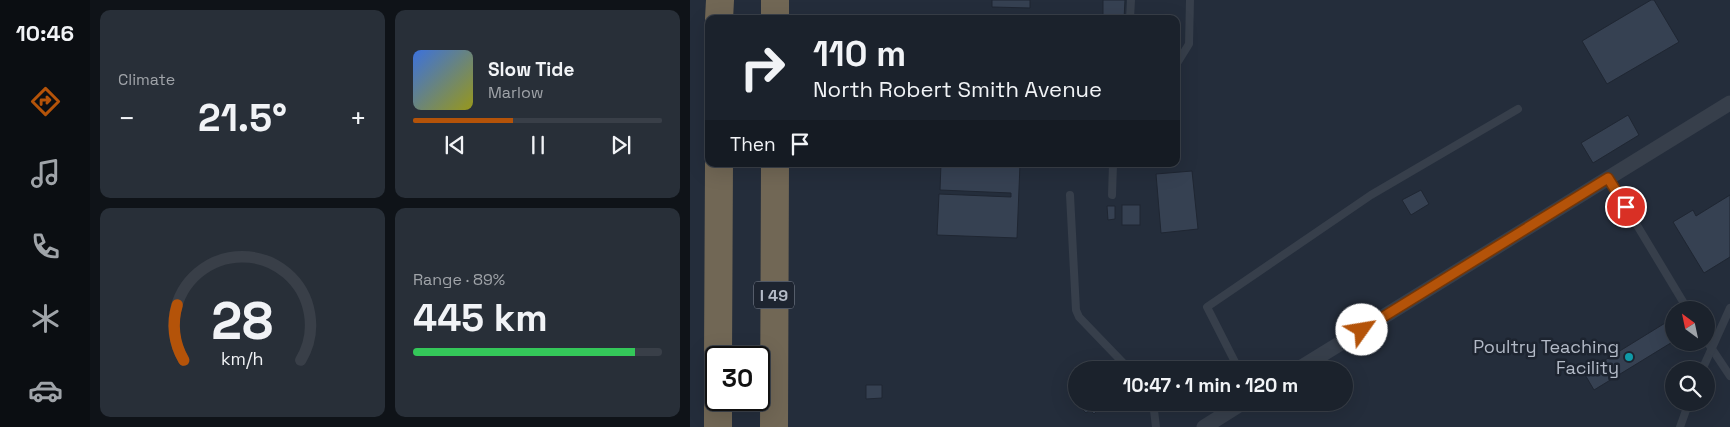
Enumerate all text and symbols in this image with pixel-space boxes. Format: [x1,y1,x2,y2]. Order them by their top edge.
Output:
text: 10:46 [16,19,74,47]
text: 110 m [813,32,906,76]
icon: right [730,35,795,100]
text: Slow Tide [488,57,574,82]
text: Climate [118,69,175,90]
text: North Robert Smith Avenue [813,75,1102,103]
text: Marlow [488,82,544,103]
icon: directions [28,84,63,119]
text: 21.5° [198,94,287,142]
text: − [118,100,135,136]
text: + [350,100,367,136]
icon: arrive [786,130,814,158]
icon: previous [441,131,469,159]
icon: pause [524,131,552,159]
icon: next [607,131,635,159]
text: Then [730,132,776,157]
icon: music [28,156,63,191]
pin [1605,186,1647,228]
icon: arrive [1612,193,1640,221]
icon: phone [28,229,63,264]
text: Range · 89% [413,269,505,290]
road number: I 49 [754,282,794,308]
text: 28 [211,288,274,354]
text: 445 km [413,294,548,342]
icon: climate [28,301,63,336]
north arrow [1665,301,1715,351]
map controls [1665,301,1715,411]
position arrow [1335,303,1387,355]
place label: Poultry Teaching Facility [1473,335,1619,379]
speed limit sign: 30 [705,346,770,411]
text: km/h [221,347,264,370]
marker: Poultry Teaching Facility [1623,351,1635,363]
button: search [1665,361,1715,411]
icon: car [28,373,63,408]
text: 10:47 · 1 min · 120 m [1123,373,1298,398]

